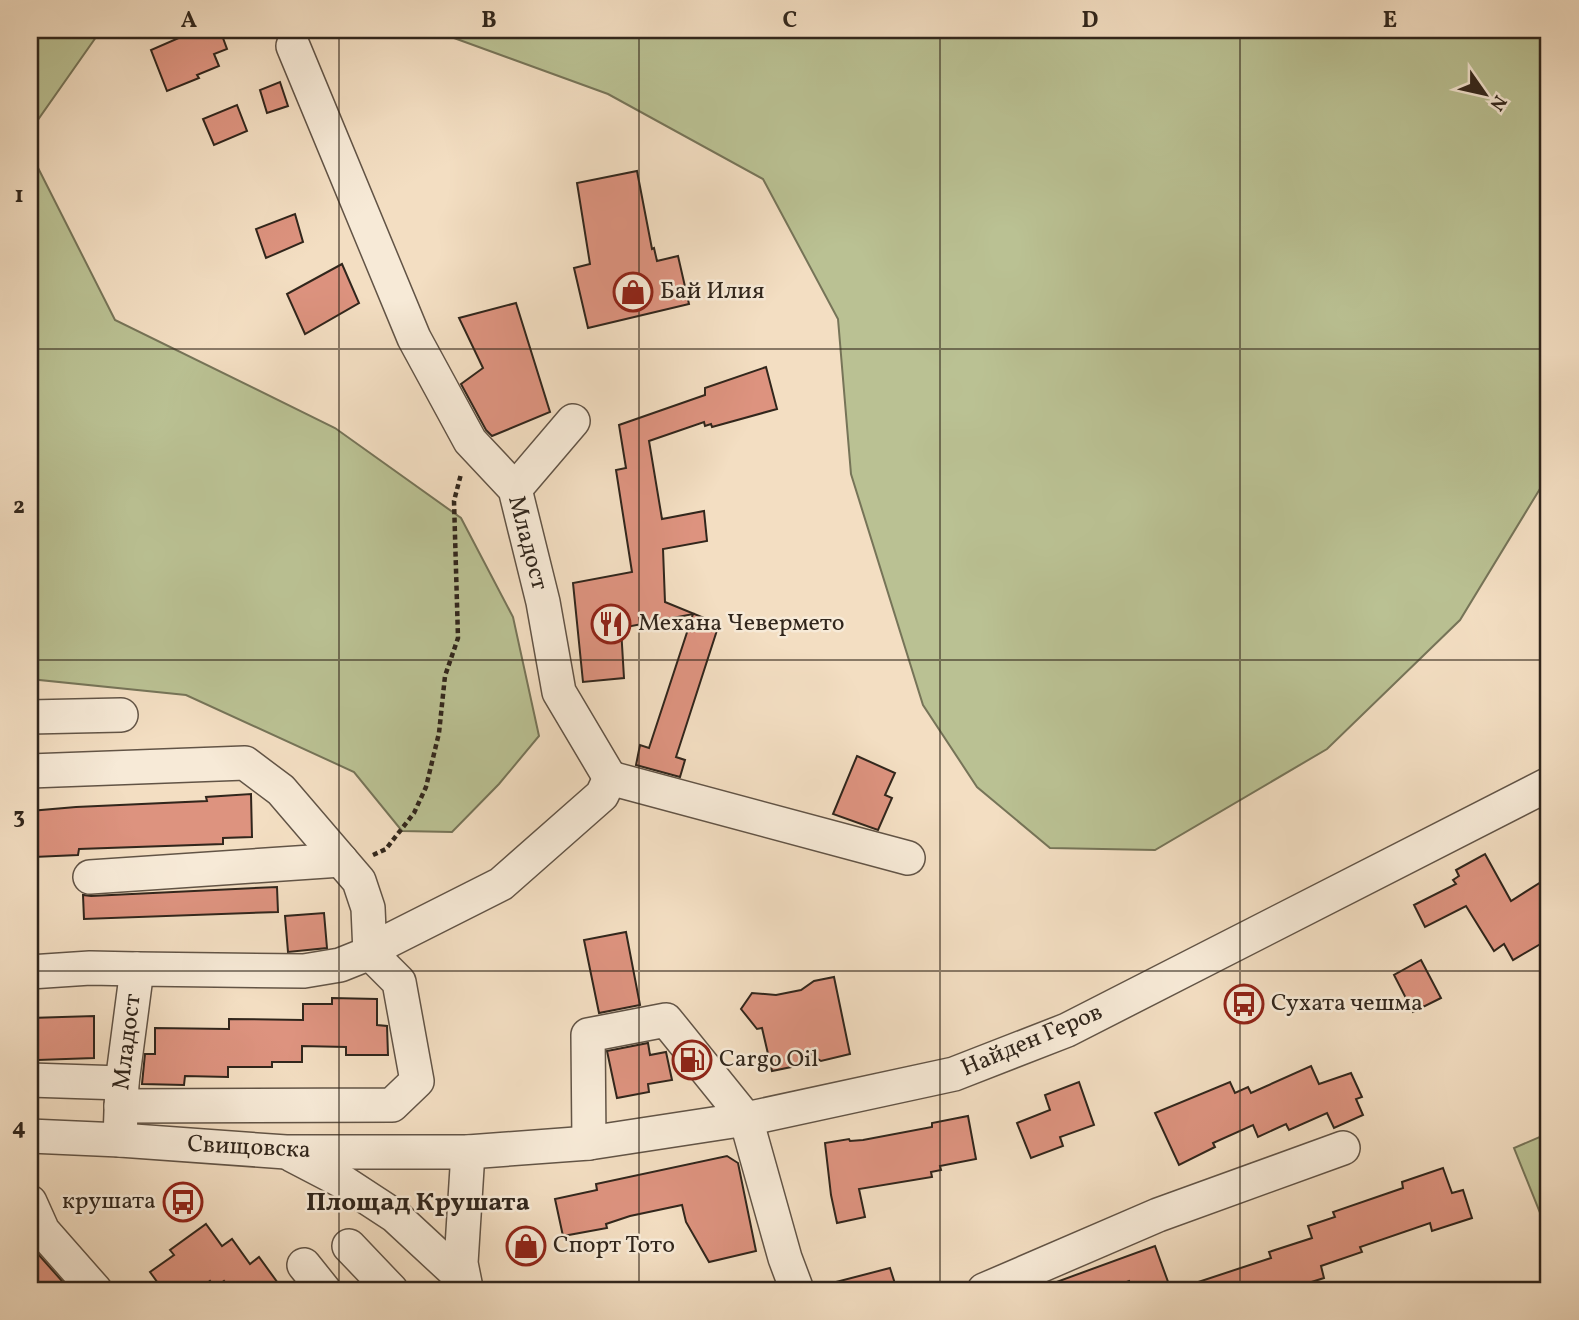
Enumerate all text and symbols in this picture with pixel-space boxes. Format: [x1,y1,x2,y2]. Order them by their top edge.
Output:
text: A [181,5,197,37]
text: B [481,5,497,37]
text: C [783,5,797,37]
text: D [1082,5,1099,37]
text: E [1383,5,1397,37]
north arrow [1450,60,1520,130]
text: N [1483,89,1512,116]
text: 1 [14,180,24,212]
shop icon: Бай Илия [612,271,654,313]
place label: Бай Илия [660,275,764,309]
text: 2 [13,491,25,523]
street label: Младост [498,492,556,594]
restaurant icon: Механа Чевермето [590,603,632,645]
place label: Механа Чевермето [638,607,845,641]
text: 3 [13,801,25,833]
bus stop icon: Сухата чешма [1223,983,1265,1025]
place label: Сухата чешма [1271,987,1423,1021]
street label: Младост [105,992,151,1092]
street label: Найден Геров [956,996,1108,1086]
fuel station icon: Cargo Oil [671,1039,713,1081]
place label: Cargo Oil [719,1043,818,1077]
text: 4 [12,1112,26,1144]
street label: Свищовска [186,1128,312,1168]
bus stop icon: крушата [162,1181,204,1223]
place label: крушата [62,1185,156,1219]
district label: Площад Крушата [306,1185,530,1221]
shop icon: Спорт Тото [505,1225,547,1267]
place label: Спорт Тото [553,1229,675,1263]

